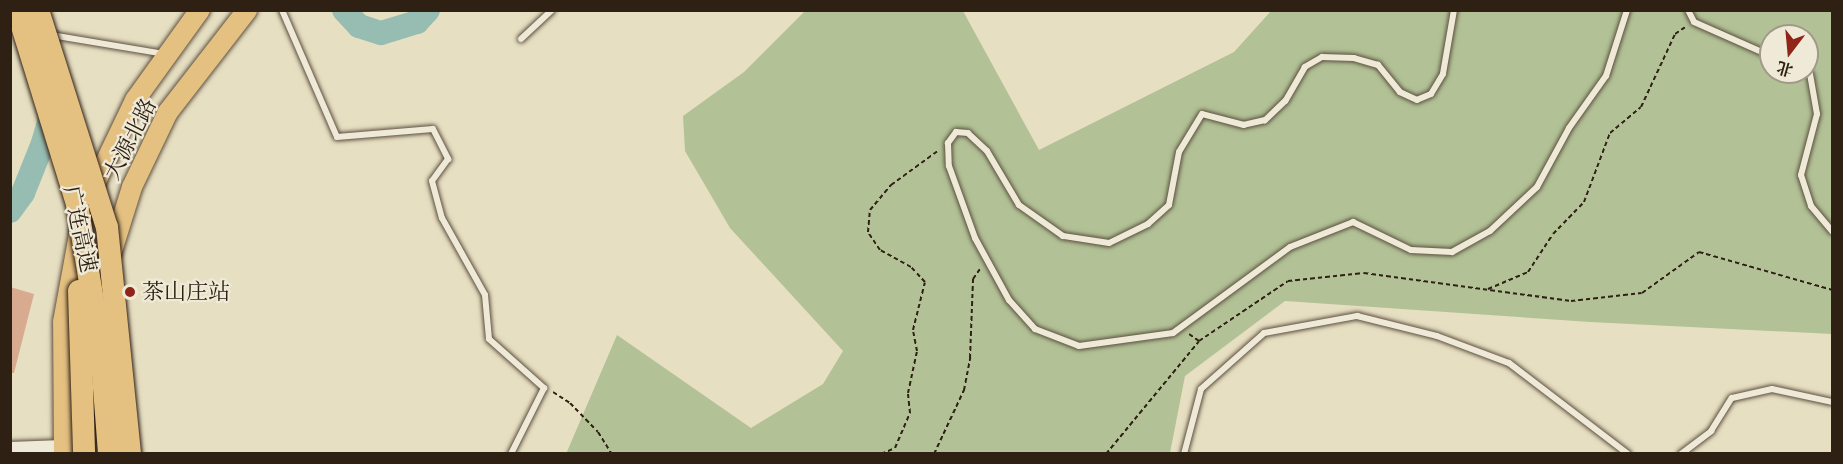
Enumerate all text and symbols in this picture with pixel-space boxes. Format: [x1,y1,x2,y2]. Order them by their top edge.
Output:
north arrow [1759,24,1819,84]
text: 北 [1774,56,1796,83]
street label: 大源北路 [98,94,162,184]
street label: 广连高速 [58,183,102,275]
place label: 茶山庄站 [142,279,230,305]
marker: 茶山庄站 [123,285,137,299]

